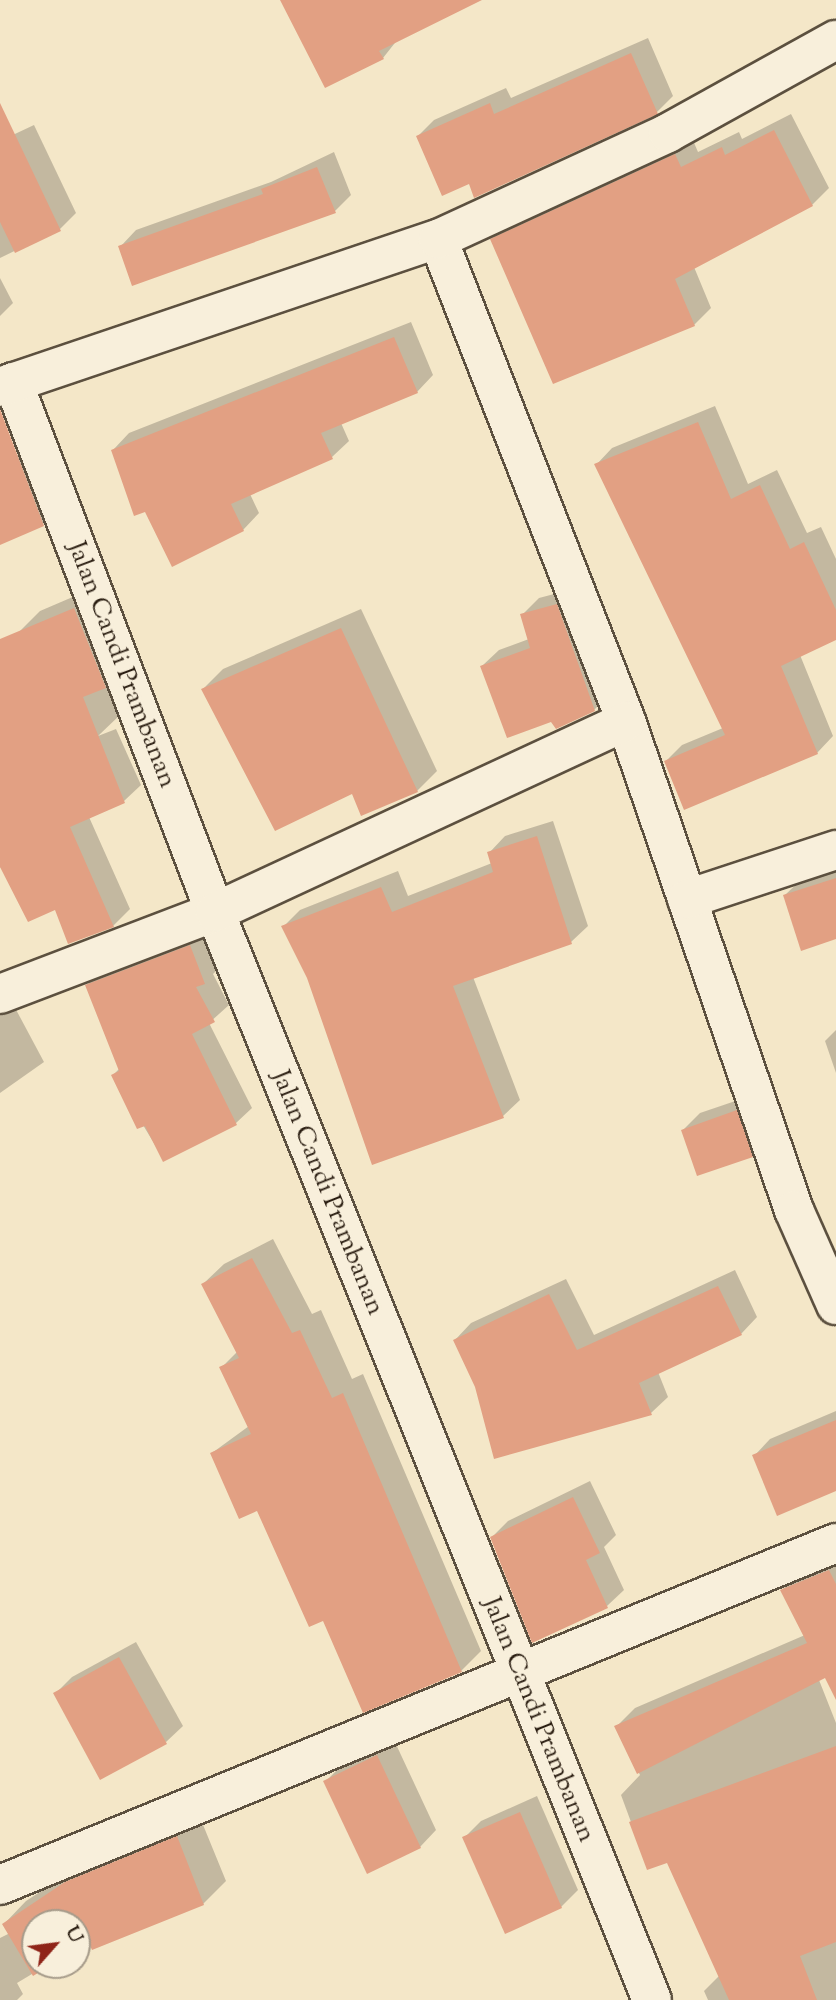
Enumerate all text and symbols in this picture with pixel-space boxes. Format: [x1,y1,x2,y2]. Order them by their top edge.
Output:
street label: Jalan Candi Prambanan [60,537,182,793]
street label: Jalan Candi Prambanan [264,1066,390,1320]
street label: Jalan Candi Prambanan [475,1593,601,1847]
north arrow [21,1909,91,1979]
text: U [58,1922,89,1948]

